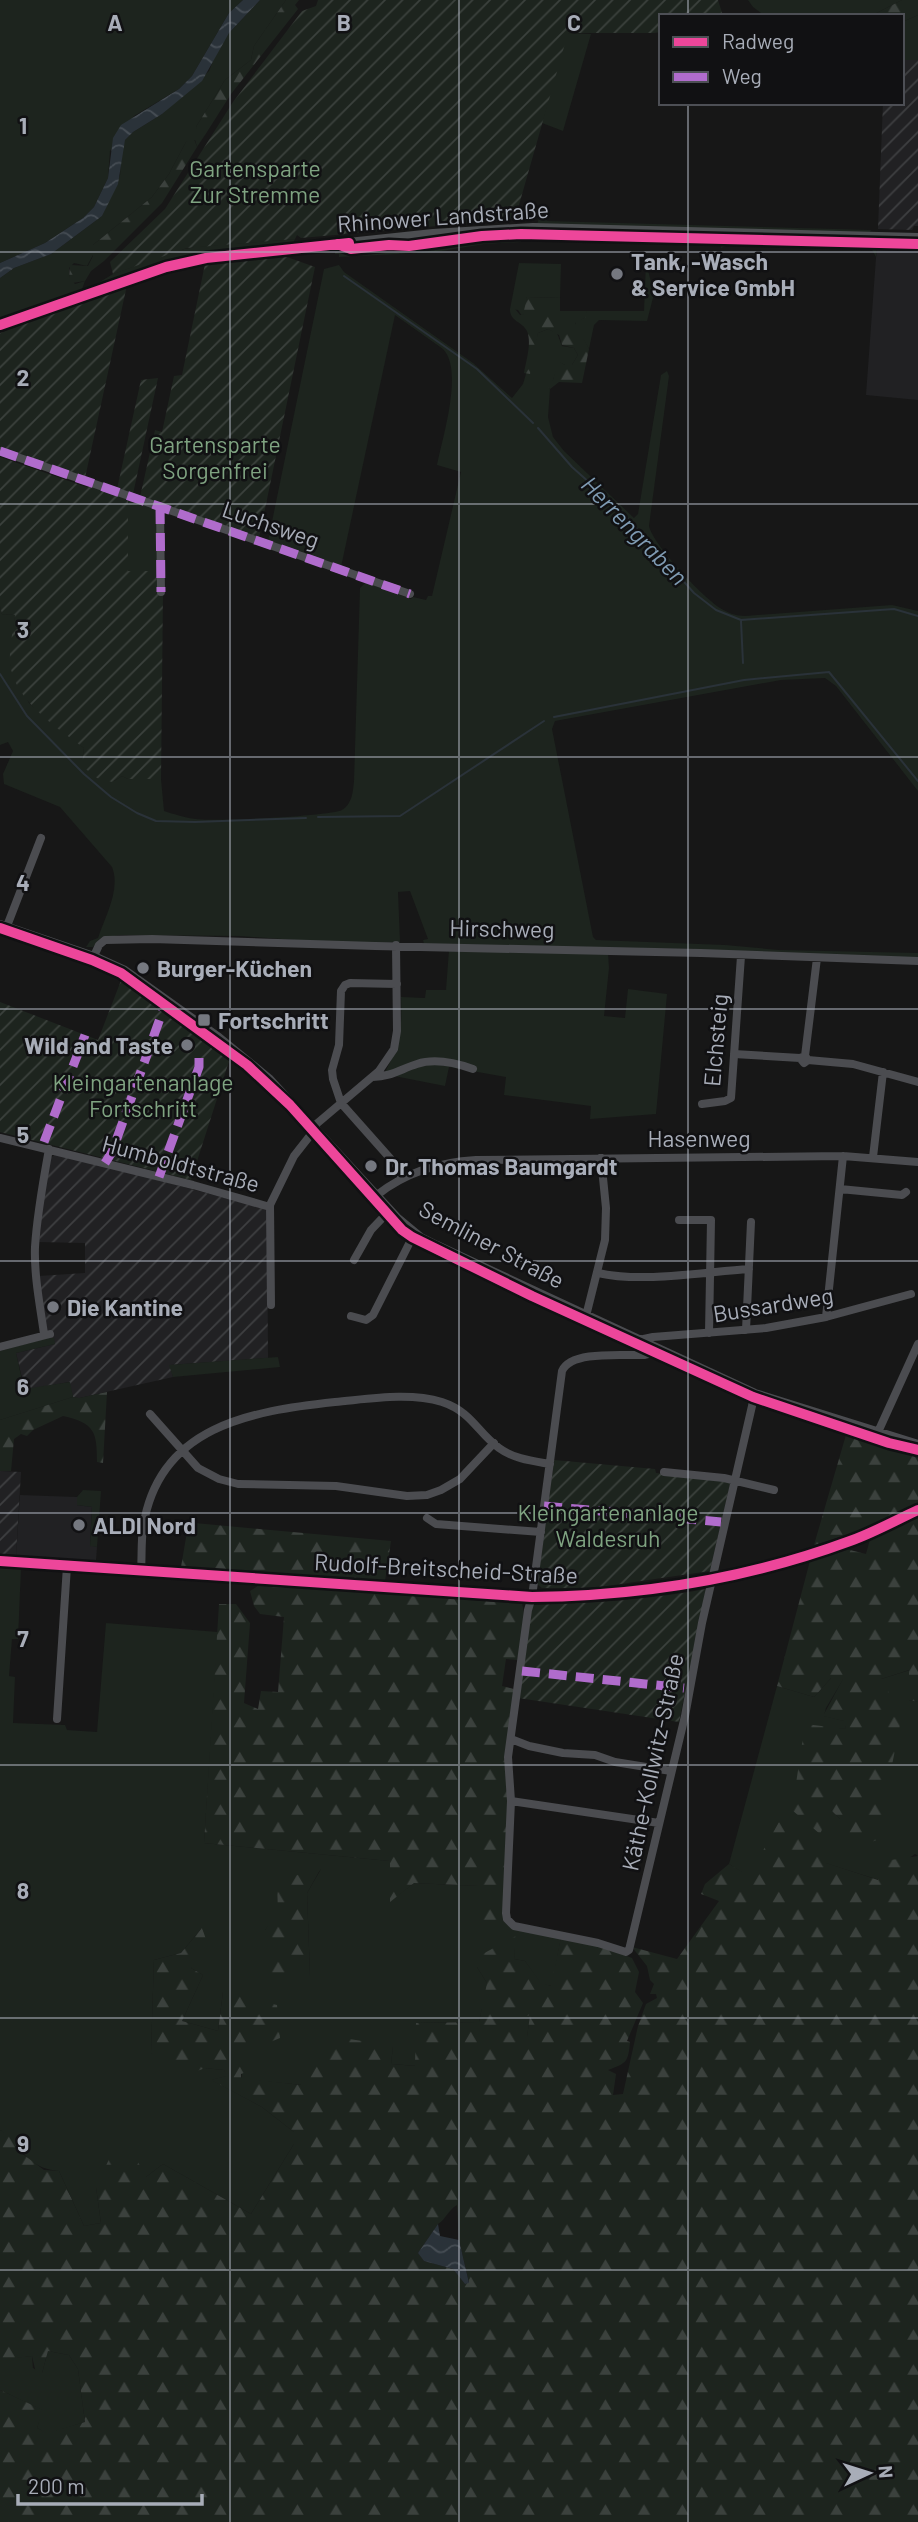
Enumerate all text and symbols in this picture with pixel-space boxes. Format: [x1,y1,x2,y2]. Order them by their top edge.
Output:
text: A [107,8,123,36]
text: B [337,8,351,36]
text: C [567,8,581,36]
legend [659,14,904,105]
text: Radweg [722,28,794,53]
text: Weg [722,63,762,88]
text: 1 [19,111,27,139]
park label: Gartensparte Zur Stremme [189,154,321,208]
street label: Rhinower Landstraße [336,195,550,237]
place label: Tank, -Wasch & Service GmbH [631,247,795,301]
marker: Tank, -Wasch & Service GmbH [609,266,625,282]
text: 2 [17,363,29,391]
park label: Gartensparte Sorgenfrei [149,430,281,484]
water label: Herrengraben [576,469,694,591]
street label: Luchsweg [219,494,323,554]
text: 3 [17,615,29,643]
text: 4 [16,868,30,896]
street label: Hirschweg [449,913,555,943]
place label: Burger-Küchen [157,954,312,982]
marker: Burger-Küchen [135,960,151,976]
street label: Elchsteig [697,992,733,1088]
place label: Fortschritt [218,1006,329,1034]
marker: Fortschritt [196,1012,212,1028]
place label: Wild and Taste [24,1031,173,1059]
marker: Wild and Taste [179,1037,195,1053]
park label: Kleingartenanlage Fortschritt [52,1068,234,1122]
text: 5 [17,1120,29,1148]
street label: Hasenweg [647,1124,751,1152]
street label: Humboldtstraße [99,1129,263,1197]
place label: Dr. Thomas Baumgardt [385,1152,617,1180]
marker: Dr. Thomas Baumgardt [363,1158,379,1174]
street label: Semliner Straße [415,1194,569,1294]
street label: Bussardweg [711,1281,835,1327]
place label: Die Kantine [67,1293,183,1321]
marker: Die Kantine [45,1299,61,1315]
text: 6 [17,1372,29,1400]
park label: Kleingartenanlage Waldesruh [517,1498,699,1552]
place label: ALDI Nord [93,1511,196,1539]
marker: ALDI Nord [71,1517,87,1533]
street label: Rudolf-Breitscheid-Straße [313,1547,579,1589]
text: 7 [17,1624,29,1652]
street label: Käthe-Kollwitz-Straße [615,1651,689,1873]
text: 8 [17,1876,29,1904]
text: 9 [17,2129,29,2157]
north arrow [834,2438,904,2508]
scale bar [18,2462,201,2506]
text: N [875,2465,898,2479]
text: 200 m [28,2473,85,2498]

